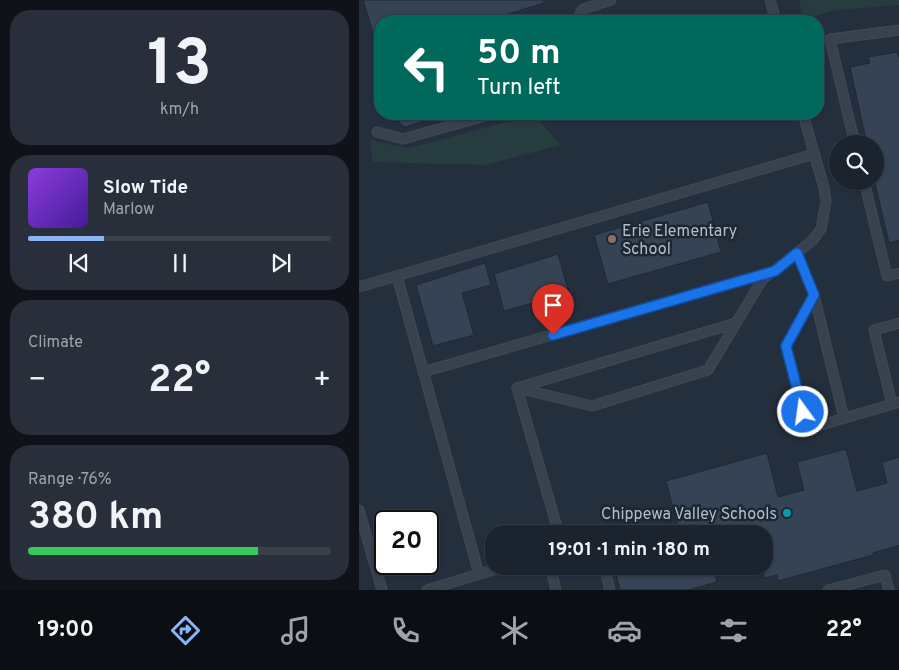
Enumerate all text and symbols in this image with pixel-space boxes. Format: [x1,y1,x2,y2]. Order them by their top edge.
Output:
text: 13 [147,26,212,108]
text: 50 m [477,32,561,76]
icon: left [394,35,459,100]
text: Turn left [477,75,560,102]
text: km/h [160,100,199,120]
map controls [829,135,884,190]
button: search [829,135,884,190]
text: Slow Tide [103,176,188,200]
text: Marlow [103,200,155,220]
place label: Erie Elementary School [622,222,737,260]
marker: Erie Elementary School [606,233,618,245]
icon: previous [65,249,93,277]
icon: pause [166,249,194,277]
icon: next [267,249,295,277]
pin [532,284,574,335]
icon: arrive [539,291,567,319]
text: Climate [28,333,83,353]
text: 22° [148,357,211,406]
text: − [28,363,46,399]
text: + [313,363,331,399]
position arrow [776,385,828,437]
text: Range · 76% [28,470,112,490]
text: 380 km [28,494,163,543]
place label: Chippewa Valley Schools [601,505,777,525]
marker: Chippewa Valley Schools [781,507,793,519]
speed limit sign: 20 [374,510,439,575]
text: 19:01 · 1 min · 180 m [548,538,710,562]
icon: directions [168,613,203,648]
icon: music [278,613,313,648]
icon: phone [388,613,423,648]
icon: climate [497,613,532,648]
icon: car [607,613,642,648]
icon: filters [716,613,751,648]
text: 19:00 [37,617,94,644]
text: 22° [826,617,862,644]

